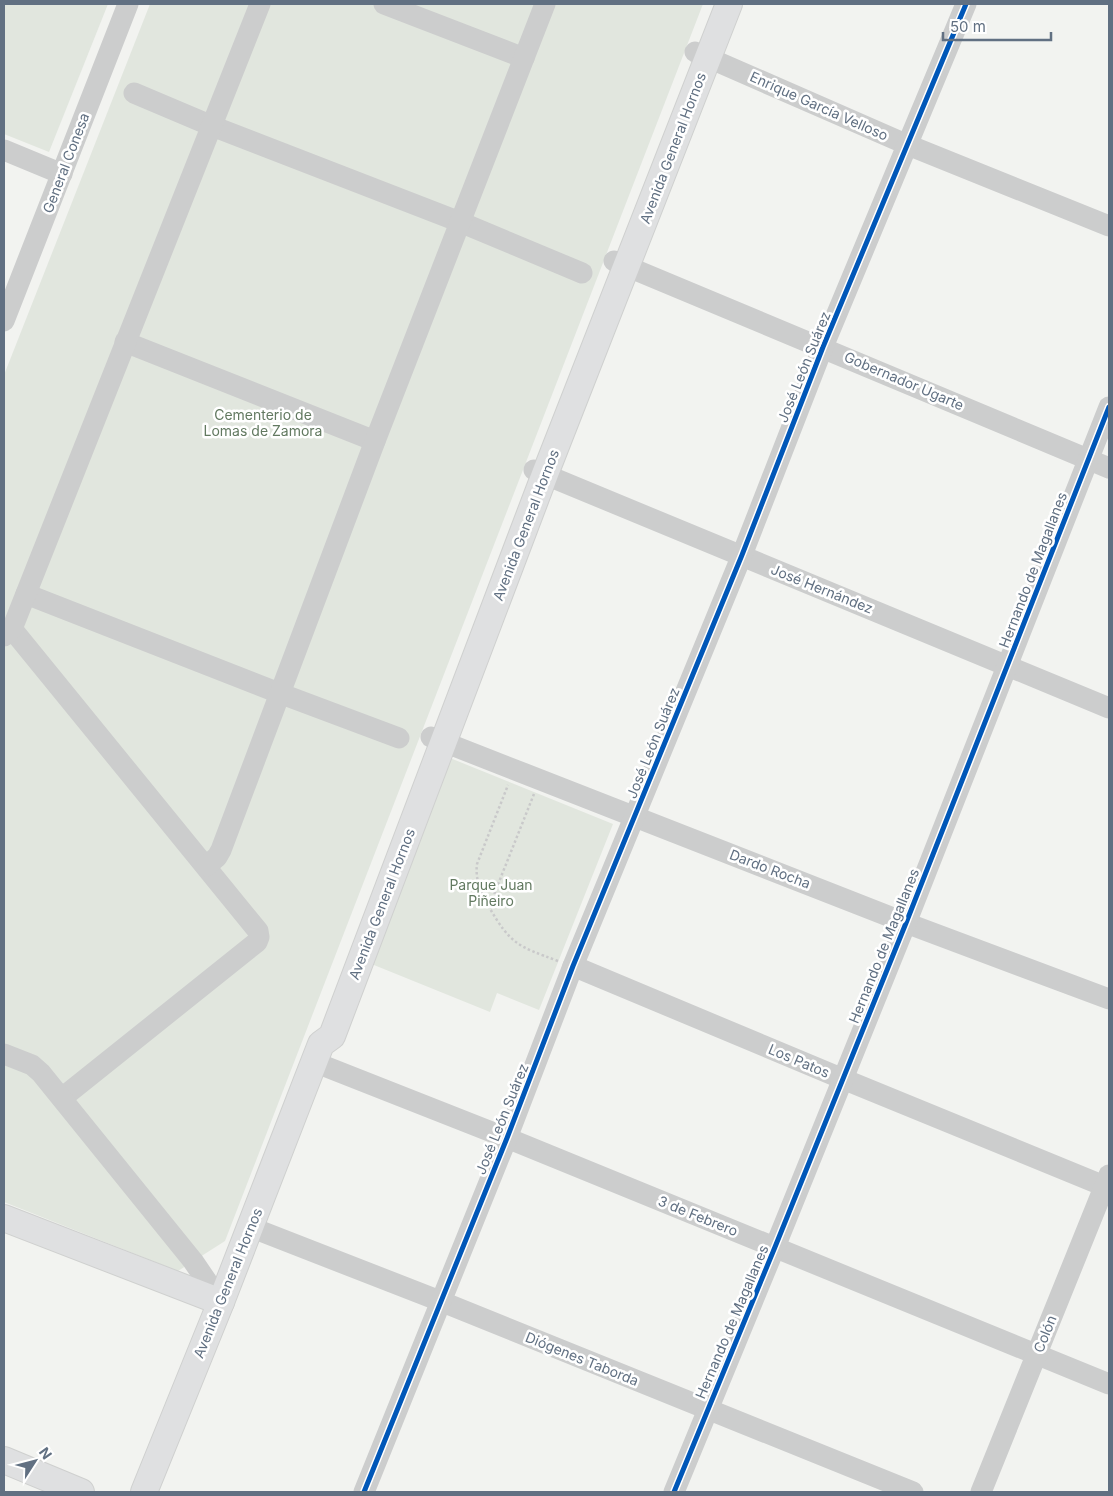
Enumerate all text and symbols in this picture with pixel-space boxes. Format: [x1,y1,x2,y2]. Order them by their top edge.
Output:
scale bar [943,10,1050,42]
text: 50 m [950,17,986,36]
street label: Enrique García Velloso [748,67,891,144]
street label: Avenida General Hornos [636,70,709,226]
street label: General Conesa [39,110,92,215]
street label: José León Suárez [773,309,834,425]
street label: Gobernador Ugarte [842,348,967,413]
park label: Cementerio de Lomas de Zamora [204,406,322,439]
street label: Avenida General Hornos [489,447,562,603]
street label: Hernando de Magallanes [995,490,1070,650]
street label: José Hernández [769,560,876,617]
street label: José León Suárez [622,685,683,801]
street label: Avenida General Hornos [345,826,418,982]
street label: Dardo Rocha [727,845,813,892]
street label: Hernando de Magallanes [845,866,922,1026]
park label: Parque Juan Piñeiro [449,876,533,909]
street label: Los Patos [766,1040,832,1081]
street label: José León Suárez [471,1061,532,1177]
street label: 3 de Febrero [656,1192,740,1239]
street label: Avenida General Hornos [190,1205,265,1360]
street label: Hernando de Magallanes [691,1242,772,1401]
street label: Colón [1029,1313,1060,1355]
street label: Diógenes Taborda [523,1328,641,1389]
north arrow [10,1436,60,1486]
text: N [36,1444,56,1462]

